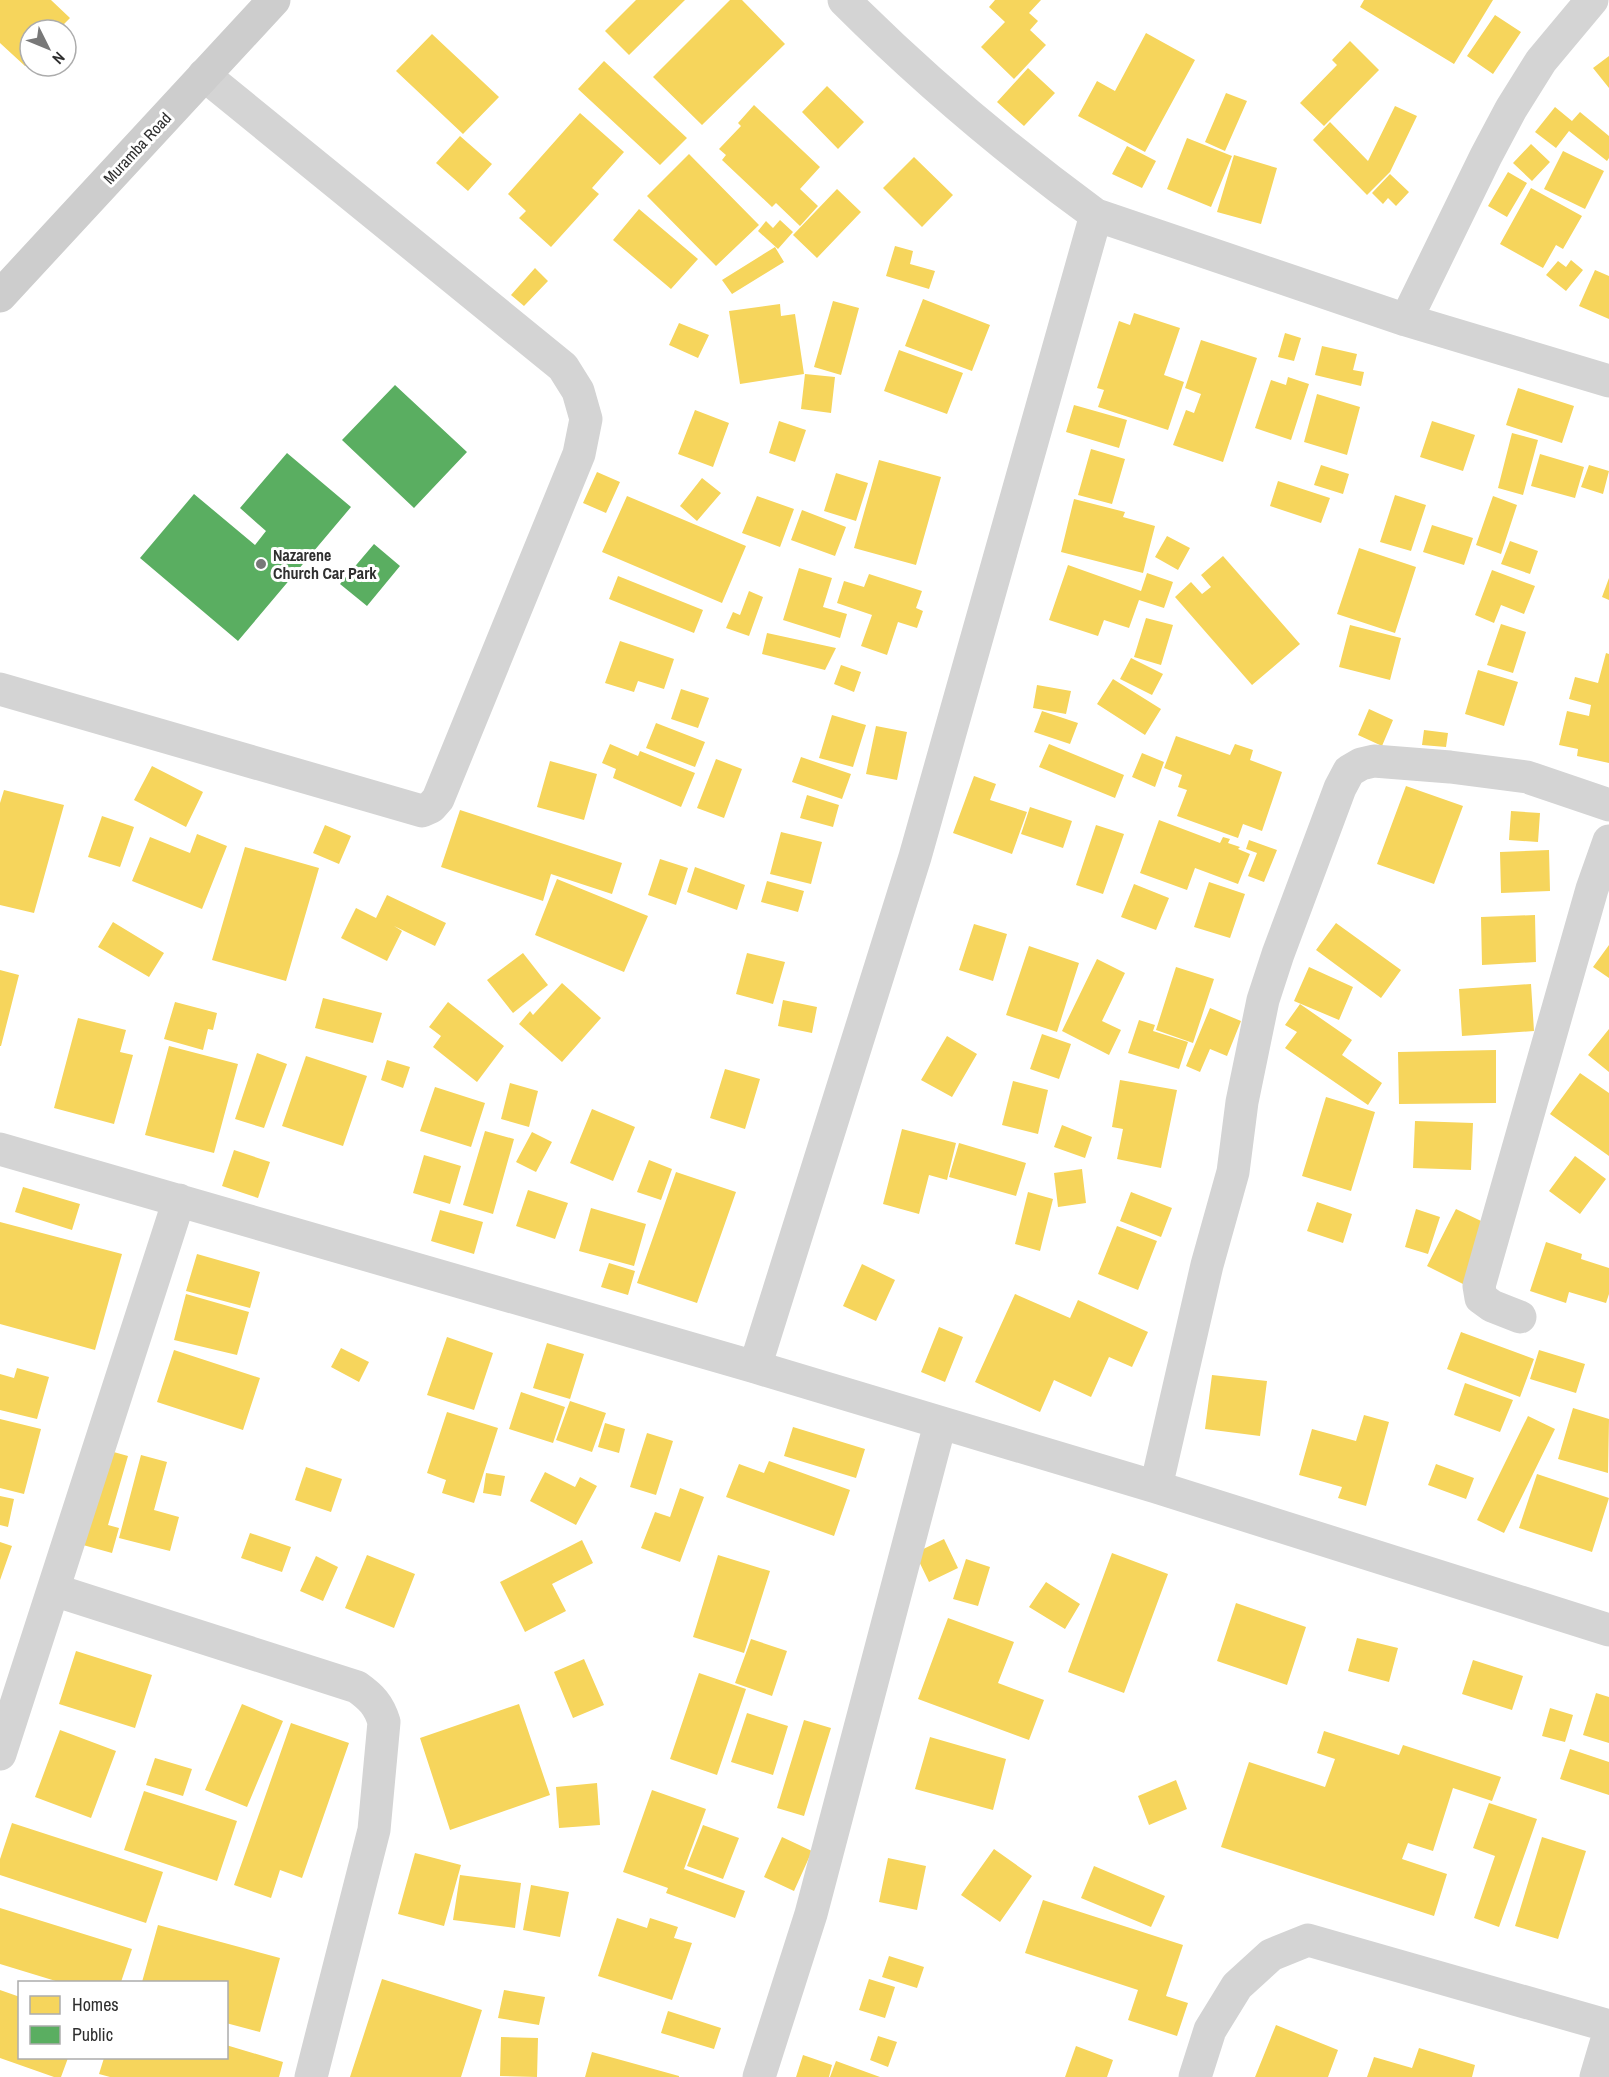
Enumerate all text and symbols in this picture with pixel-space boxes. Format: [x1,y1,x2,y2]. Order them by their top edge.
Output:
north arrow [18,18,78,78]
text: N [48,47,70,69]
street label: Muramba Road [98,107,176,189]
place label: Nazarene Church Car Park [273,544,377,584]
marker: Nazarene Church Car Park [254,557,268,571]
legend [18,1981,228,2059]
text: Homes [72,1992,119,2017]
text: Public [72,2022,113,2047]

